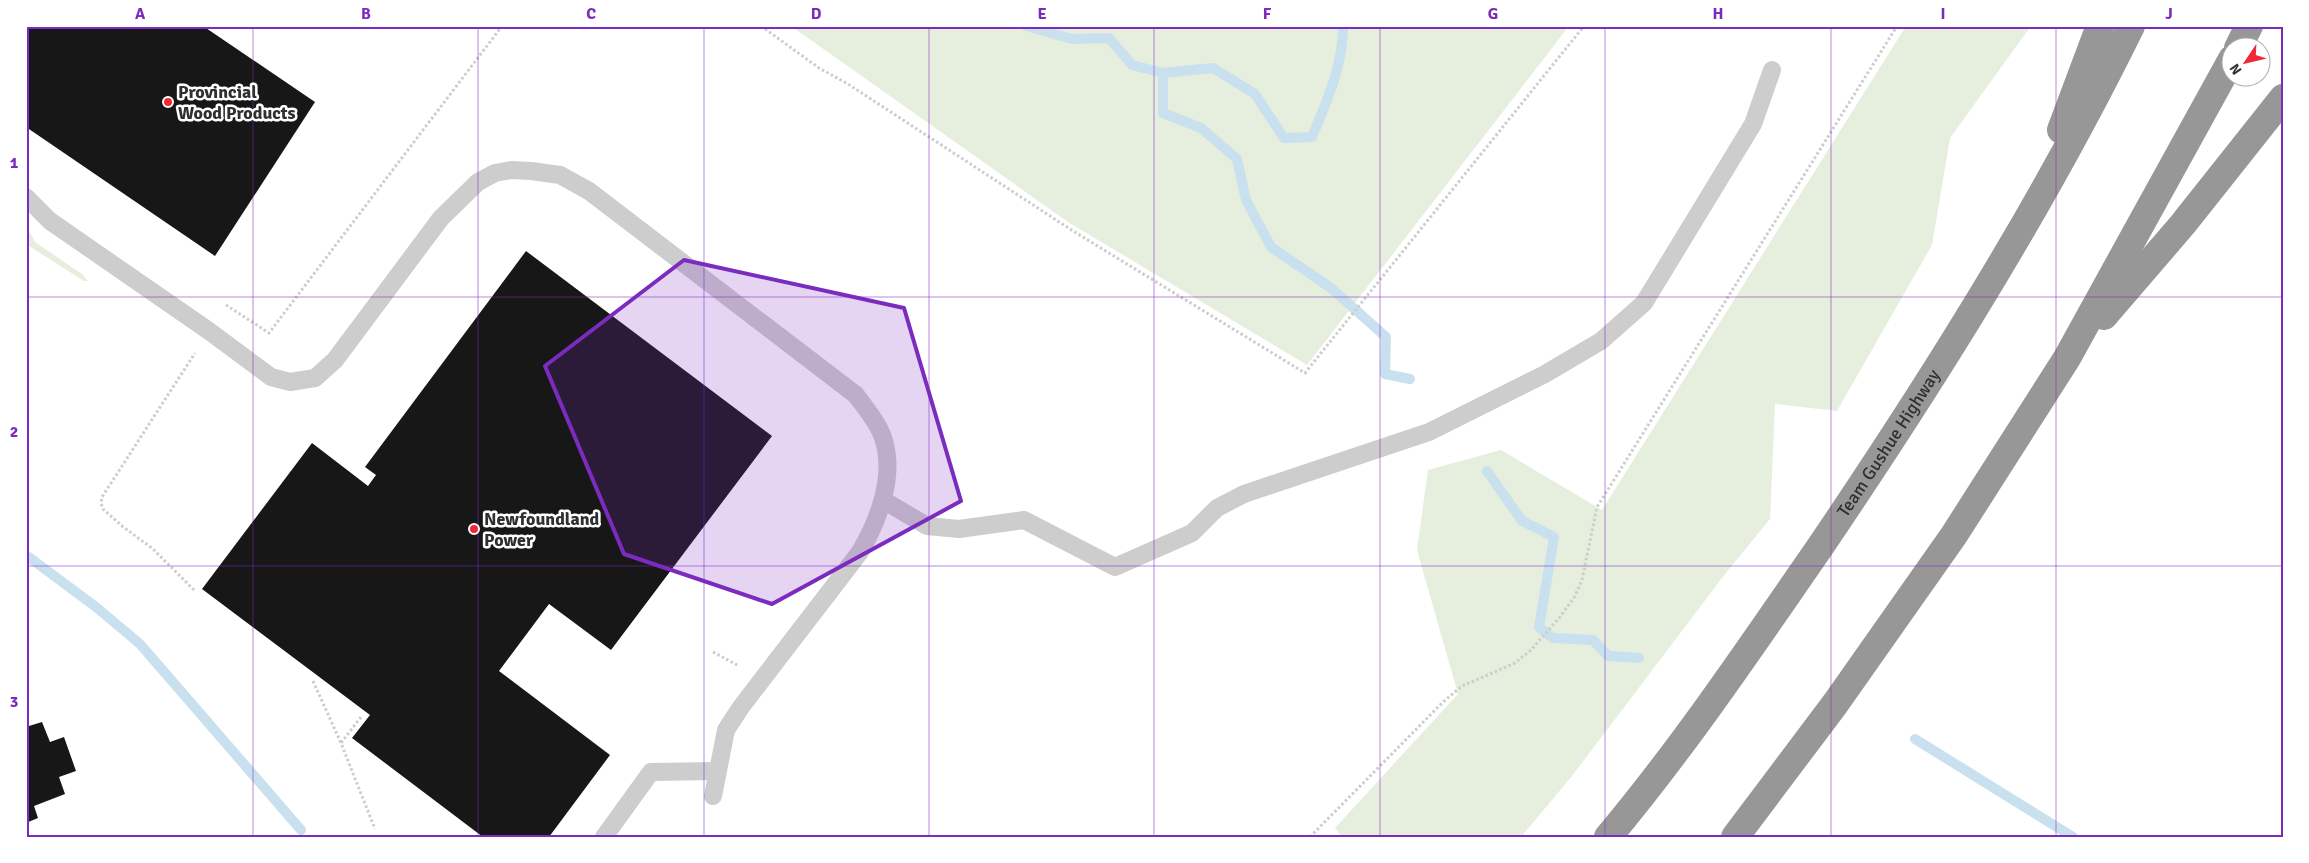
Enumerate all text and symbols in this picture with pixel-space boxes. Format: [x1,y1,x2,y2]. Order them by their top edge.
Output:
text: A [135,4,146,24]
text: B [361,4,371,24]
text: C [586,4,596,24]
text: D [811,4,822,24]
text: E [1037,4,1047,24]
text: F [1263,4,1272,24]
text: G [1488,4,1498,24]
text: H [1713,4,1723,24]
text: I [1940,4,1946,24]
text: J [2165,4,2173,24]
north arrow [2222,38,2272,88]
text: N [2226,60,2246,78]
place label: Provincial Wood Products [178,81,295,124]
marker: Provincial Wood Products [162,96,174,108]
text: 1 [10,153,19,173]
street label: Team Gushue Highway [1832,364,1945,521]
text: 2 [10,422,18,442]
place label: Newfoundland Power [484,508,600,551]
marker: Newfoundland Power [468,523,480,535]
text: 3 [10,692,18,712]

